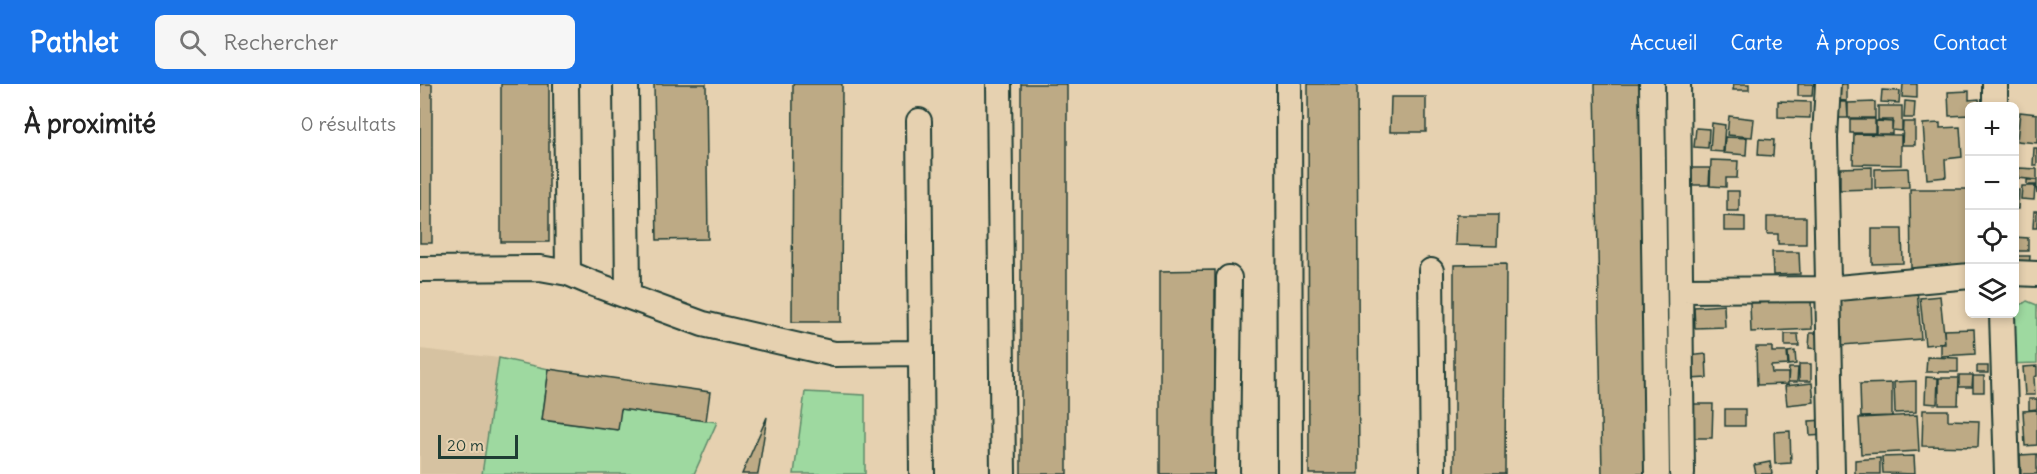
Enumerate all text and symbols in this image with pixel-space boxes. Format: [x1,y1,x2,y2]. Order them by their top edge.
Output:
search box [155,15,575,69]
text: Pathlet [30,24,119,60]
icon: search [176,26,209,59]
text: Rechercher [224,28,338,56]
text: Accueil [1630,29,1698,56]
text: Carte [1731,29,1783,56]
text: À propos [1816,29,1900,56]
text: Contact [1933,29,2007,56]
map controls [1965,102,2019,318]
button: + [1965,102,2019,156]
text: À proximité [24,107,156,140]
text: 0 résultats [300,111,396,136]
button: − [1965,156,2019,210]
button: locate [1965,210,2019,264]
button: layers [1965,264,2019,318]
scale bar [438,432,518,460]
text: 20 m [447,435,484,455]

